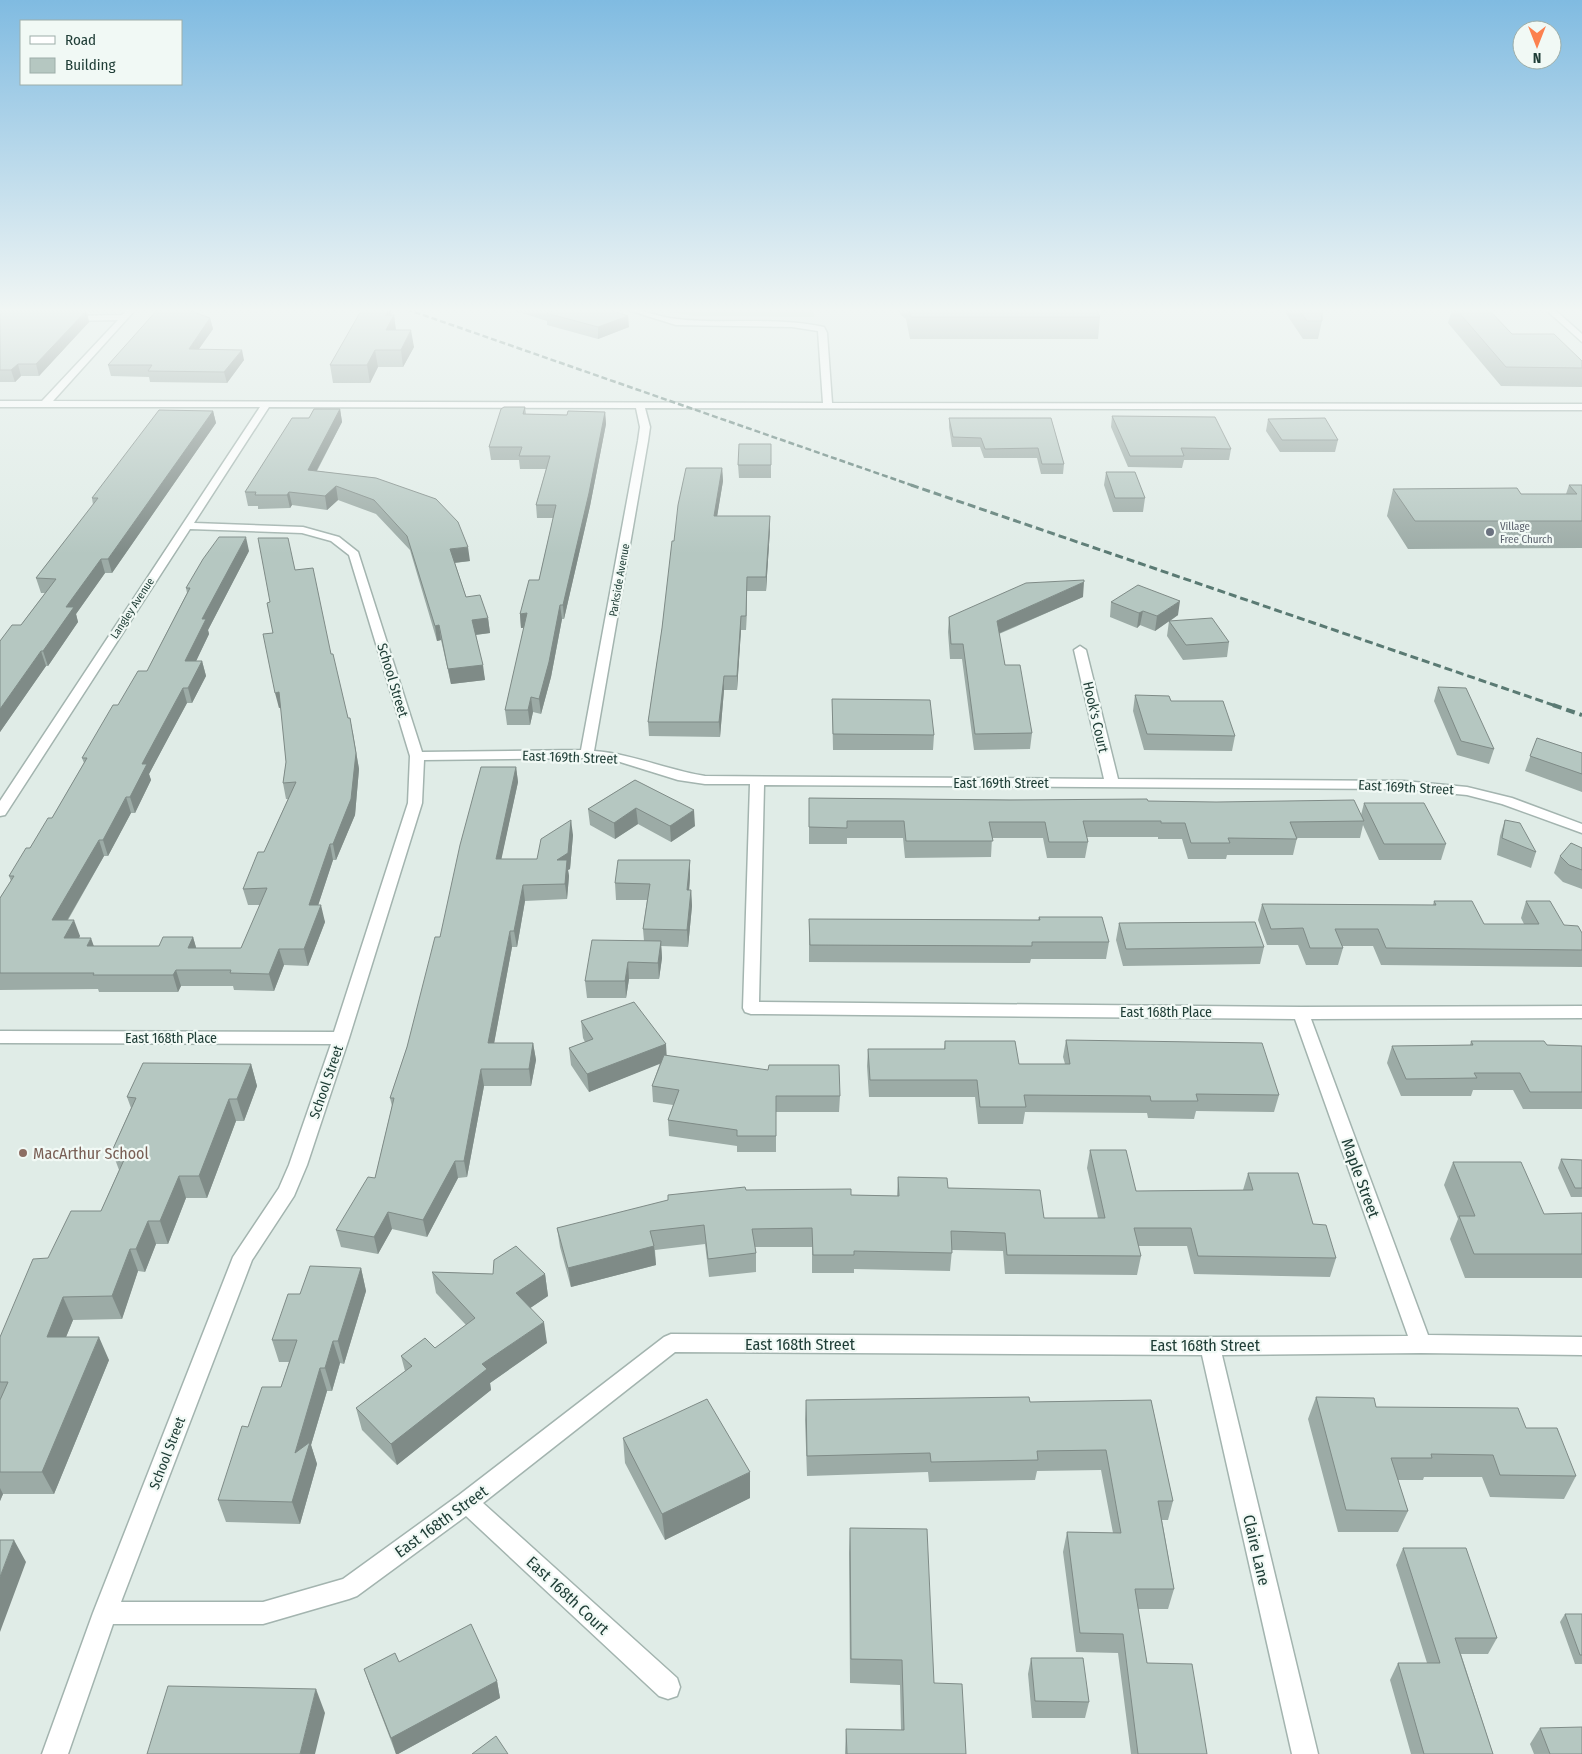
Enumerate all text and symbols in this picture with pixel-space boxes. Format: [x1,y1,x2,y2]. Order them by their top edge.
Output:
legend [20,20,182,85]
north arrow [1512,20,1562,70]
text: Road [65,31,96,49]
text: N [1533,49,1541,66]
text: Building [65,56,116,74]
place label: Village Free Church [1500,520,1552,546]
marker: Village Free Church [1484,526,1496,538]
street label: Parkside Avenue [607,543,632,618]
street label: Langley Avenue [108,575,157,641]
street label: School Street [373,641,412,720]
street label: Hook's Court [1079,680,1112,755]
street label: East 169th Street [522,747,619,768]
street label: East 169th Street [953,775,1049,792]
street label: East 169th Street [1358,777,1455,799]
street label: East 168th Place [1120,1004,1212,1021]
street label: East 168th Place [125,1030,217,1047]
street label: School Street [306,1043,347,1121]
street label: Maple Street [1337,1136,1384,1221]
place label: MacArthur School [33,1144,149,1163]
marker: MacArthur School [17,1147,29,1159]
street label: East 168th Street [745,1335,856,1354]
street label: East 168th Street [1150,1336,1261,1355]
street label: School Street [146,1414,189,1492]
street label: East 168th Street [391,1481,492,1561]
street label: Claire Lane [1239,1513,1274,1587]
street label: East 168th Court [522,1552,613,1639]

